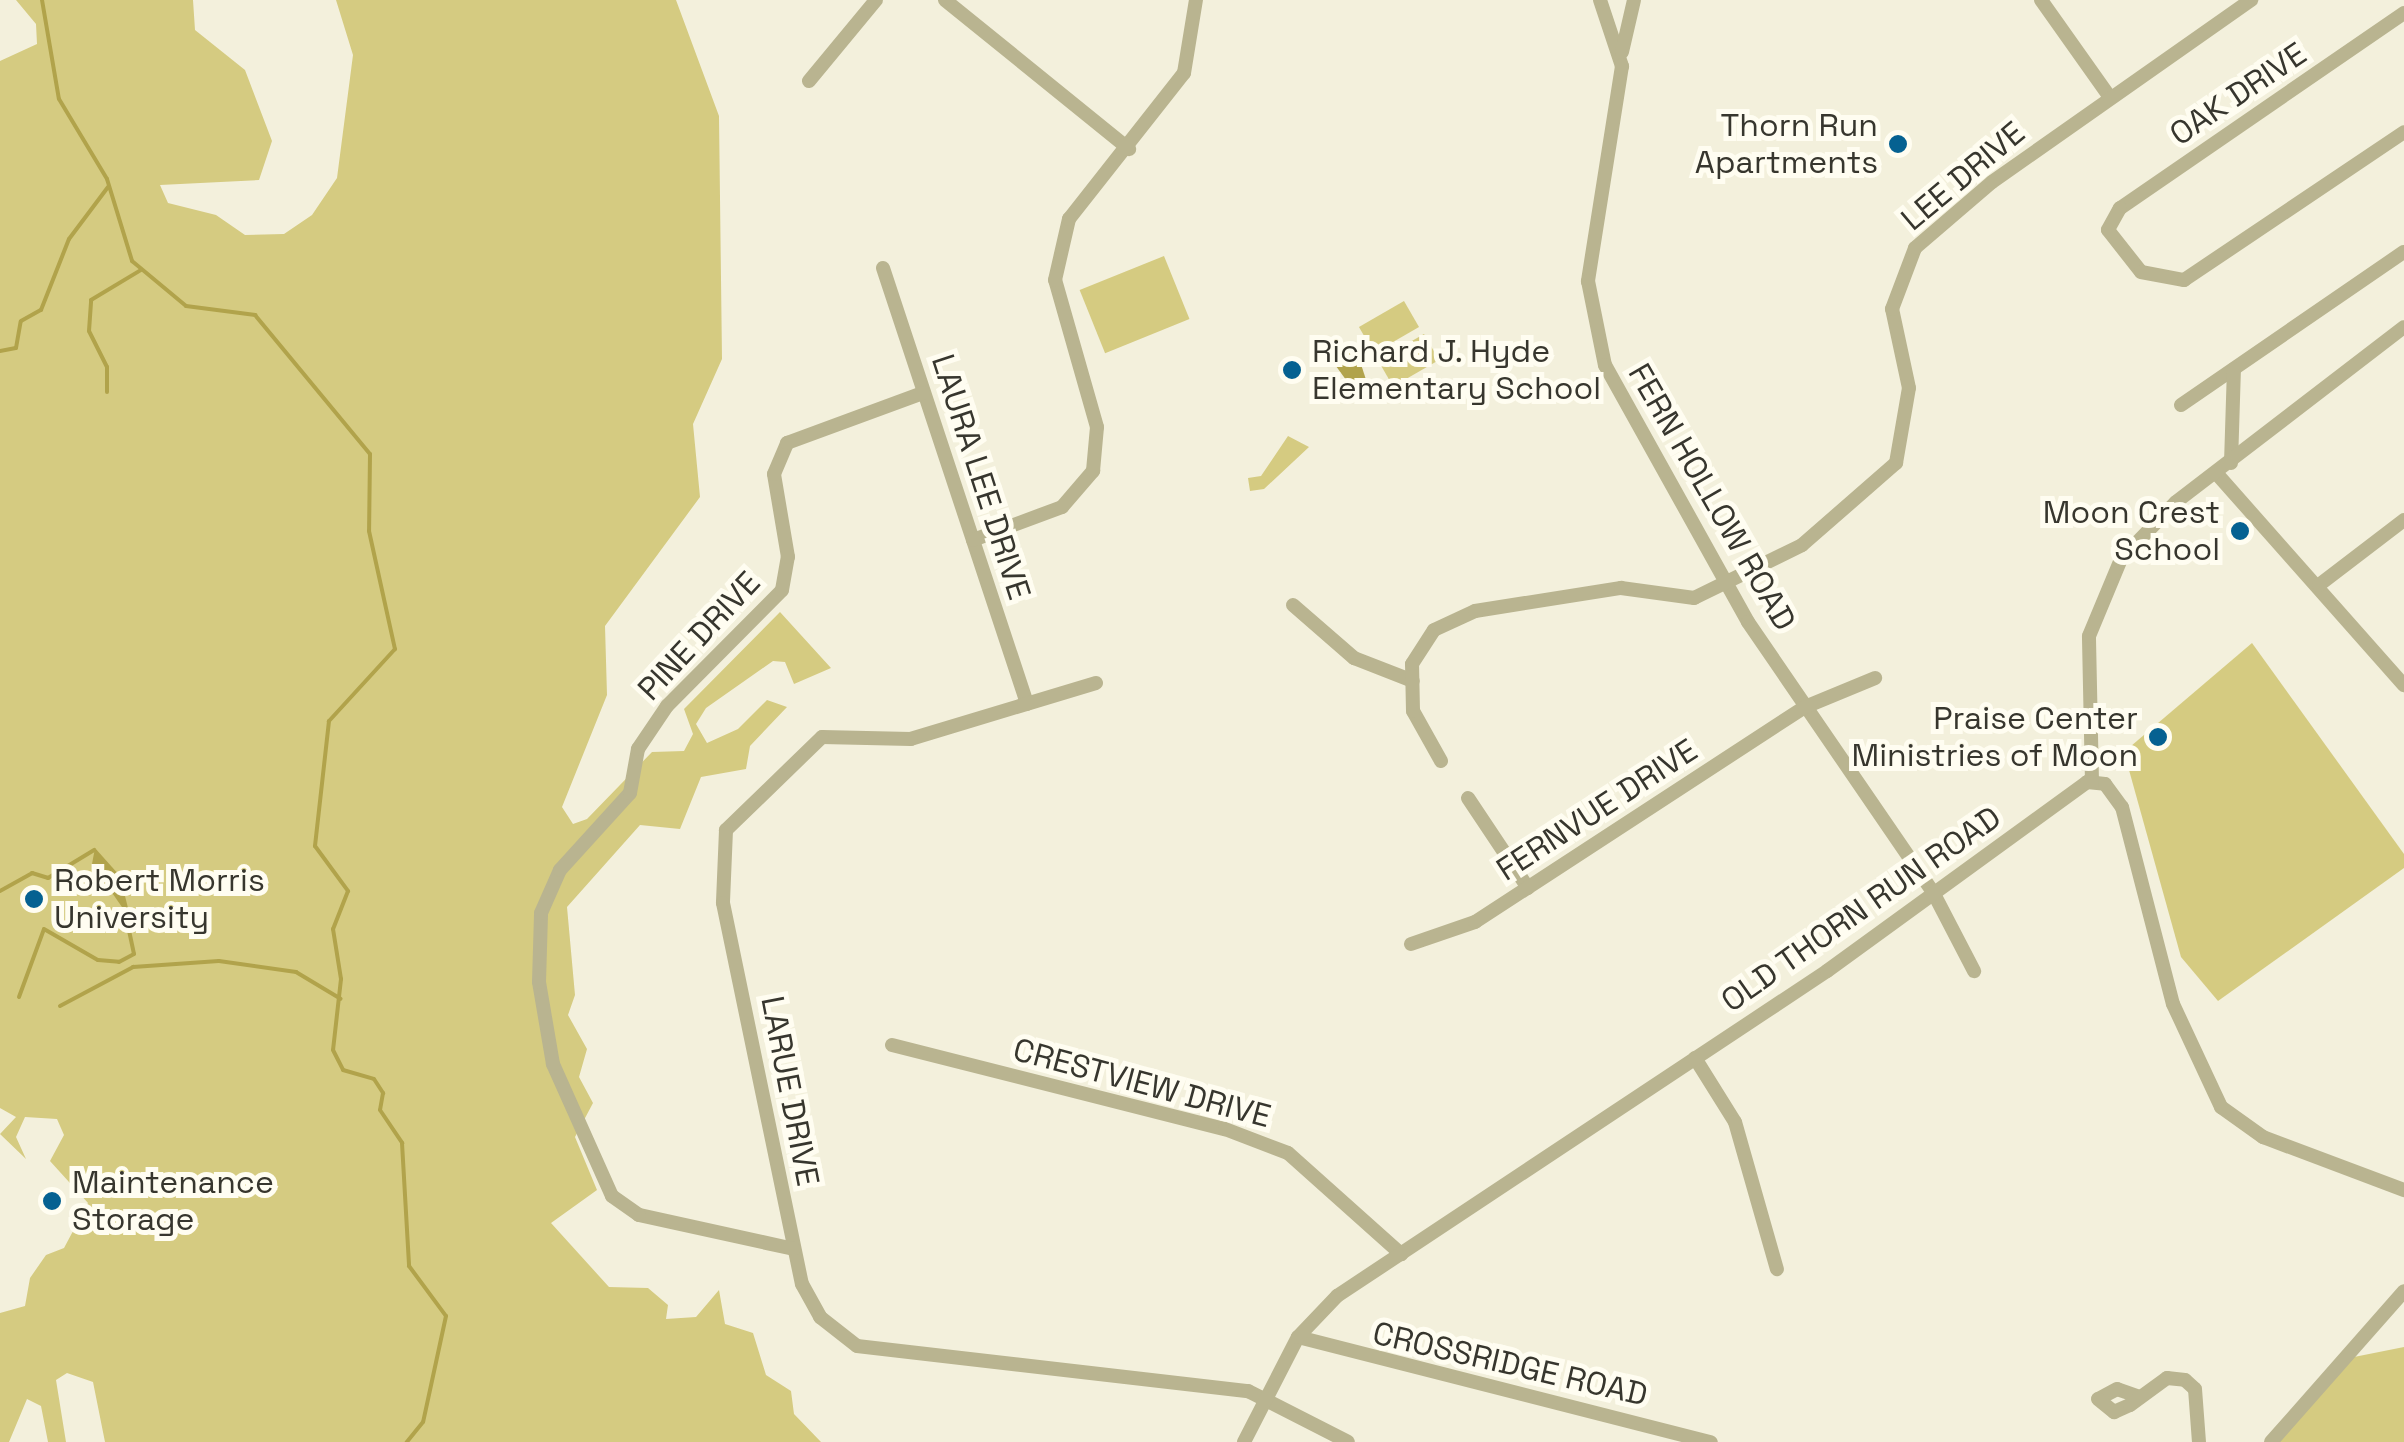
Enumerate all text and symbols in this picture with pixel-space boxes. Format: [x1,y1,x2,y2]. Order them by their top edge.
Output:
street label: OAK DRIVE [2163,34,2313,154]
place label: Thorn Run Apartments [1695,107,1878,182]
street label: LEE DRIVE [1894,113,2032,239]
marker: Thorn Run Apartments [1887,133,1909,155]
place label: Richard J. Hyde Elementary School [1312,333,1601,408]
street label: LAURA LEE DRIVE [923,349,1039,605]
street label: FERN HOLLOW ROAD [1620,357,1804,637]
marker: Richard J. Hyde Elementary School [1281,359,1303,381]
place label: Moon Crest School [2043,494,2220,569]
marker: Moon Crest School [2229,520,2251,542]
street label: PINE DRIVE [630,564,768,708]
place label: Praise Center Ministries of Moon [1852,700,2138,775]
marker: Praise Center Ministries of Moon [2147,726,2169,748]
street label: FERNVUE DRIVE [1490,731,1704,889]
street label: OLD THORN RUN ROAD [1714,798,2008,1020]
place label: Robert Morris University [54,862,265,937]
marker: Robert Morris University [23,888,45,910]
street label: LARUE DRIVE [753,993,827,1189]
street label: CRESTVIEW DRIVE [1009,1030,1275,1136]
place label: Maintenance Storage [72,1164,274,1239]
marker: Maintenance Storage [41,1190,63,1212]
street label: CROSSRIDGE ROAD [1369,1314,1651,1414]

